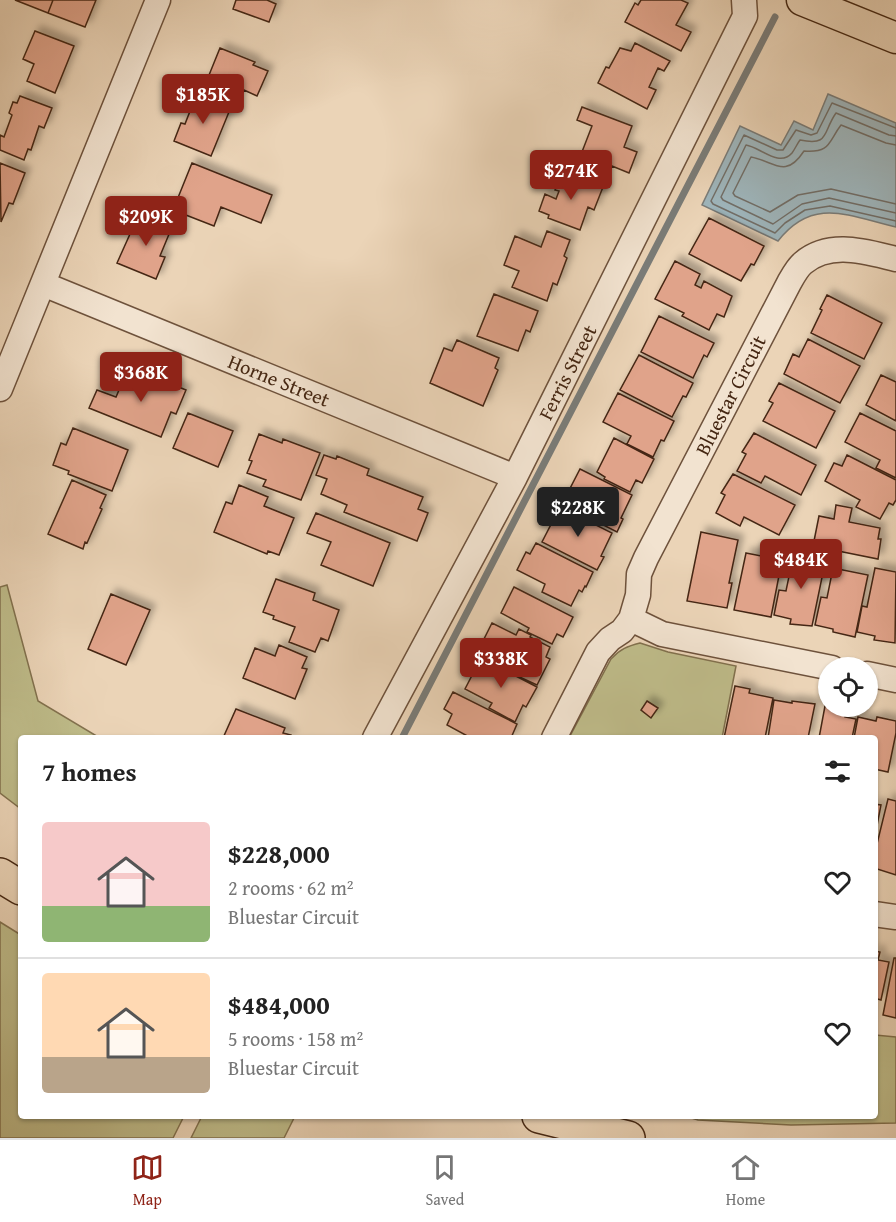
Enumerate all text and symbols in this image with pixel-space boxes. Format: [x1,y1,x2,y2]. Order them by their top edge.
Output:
pin: $185K [161,74,245,125]
text: $185K [176,79,230,108]
pin: $274K [529,150,613,201]
text: $274K [544,155,598,184]
pin: $209K [104,196,188,247]
text: $209K [119,201,173,230]
street label: Ferris Street [531,319,603,425]
street label: Bluestar Circuit [687,330,773,460]
street label: Horne Street [224,346,334,414]
pin: $368K [99,352,183,403]
text: $368K [114,357,168,386]
pin: $228K [536,487,620,538]
text: $228K [551,492,605,521]
pin: $484K [759,539,843,590]
text: $484K [774,544,828,573]
pin: $338K [459,638,543,689]
text: $338K [474,643,528,672]
map controls [818,657,878,717]
button: locate [818,657,878,717]
text: 7 homes [42,752,137,791]
icon: filters [821,755,854,788]
text: $228,000 [228,834,330,873]
icon: home [90,846,162,918]
icon: heart [821,866,854,899]
text: 2 rooms · 62 m² [228,873,354,902]
text: Bluestar Circuit [228,902,359,931]
text: $484,000 [228,985,330,1024]
icon: home [90,997,162,1069]
icon: heart [821,1017,854,1050]
text: 5 rooms · 158 m² [228,1024,363,1053]
text: Bluestar Circuit [228,1053,359,1082]
tab: Map [131,1151,164,1211]
tab: Saved [425,1151,464,1211]
tab: Home [726,1151,765,1211]

